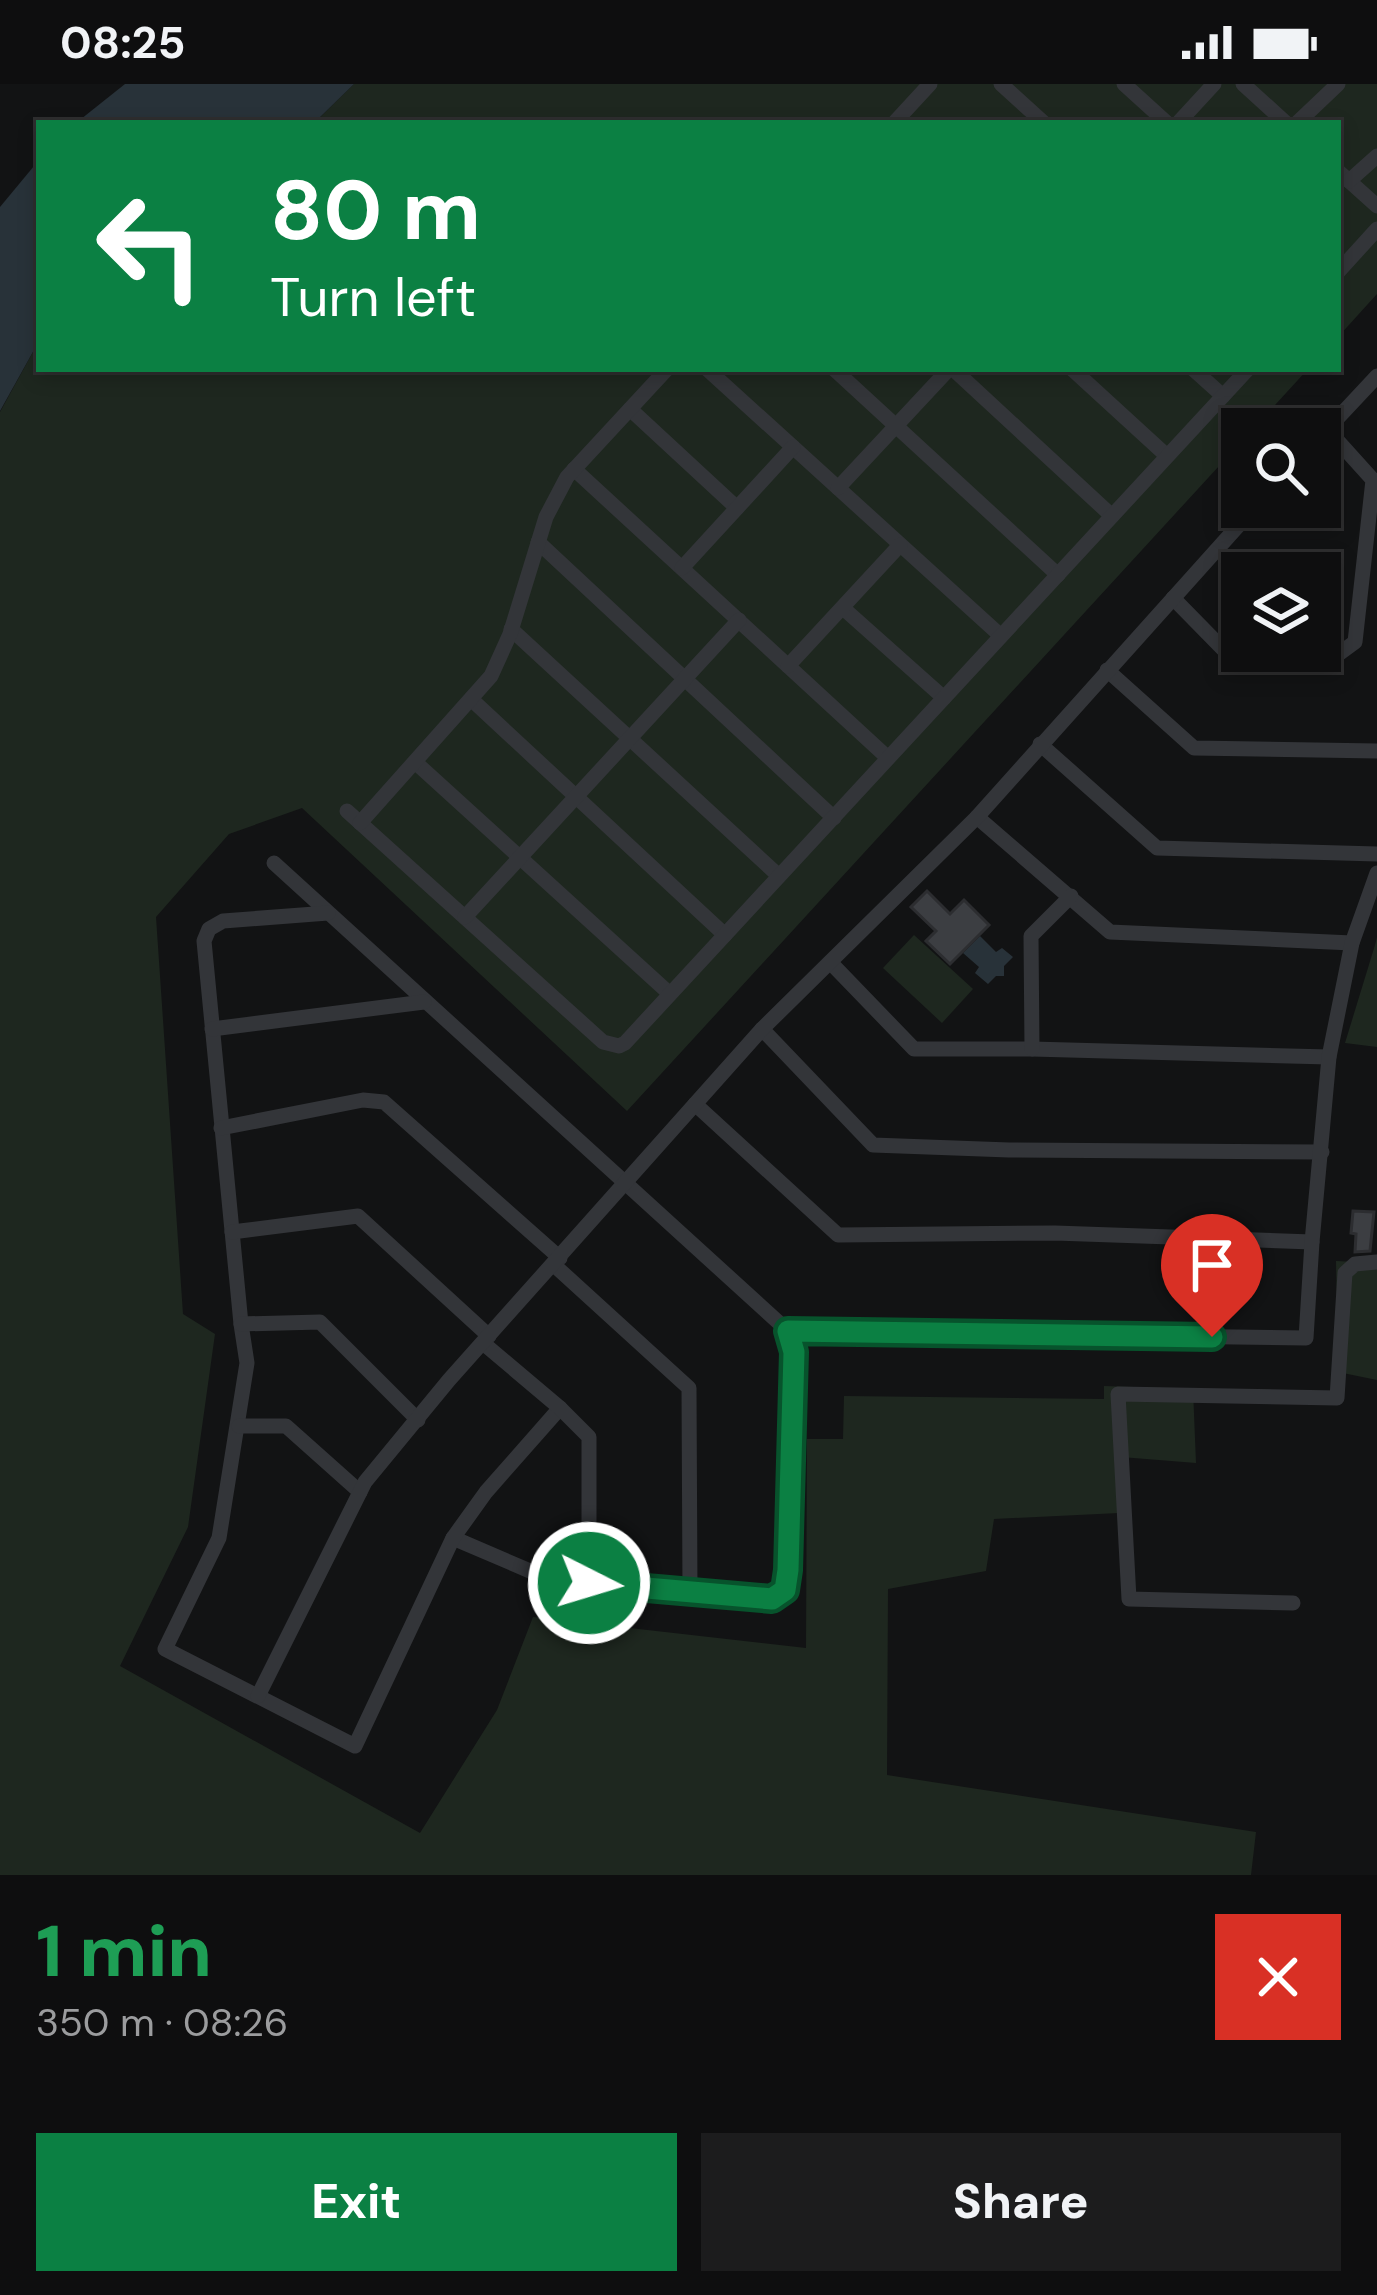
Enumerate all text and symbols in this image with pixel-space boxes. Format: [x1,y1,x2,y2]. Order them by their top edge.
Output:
text: 08:25 [60,13,186,72]
text: 80 m [270,156,481,265]
icon: left [72,168,228,324]
text: Turn left [270,262,476,333]
map controls [1221,408,1341,672]
button: search [1221,408,1341,528]
button: layers [1221,552,1341,672]
pin [1161,1214,1263,1337]
icon: arrive [1179,1232,1245,1298]
position arrow [526,1520,652,1646]
text: 1 min [36,1905,212,1998]
button: close [1215,1914,1341,2040]
text: 350 m · 08:26 [36,1997,288,2048]
button: Exit [36,2133,677,2271]
button: Share [701,2133,1341,2271]

